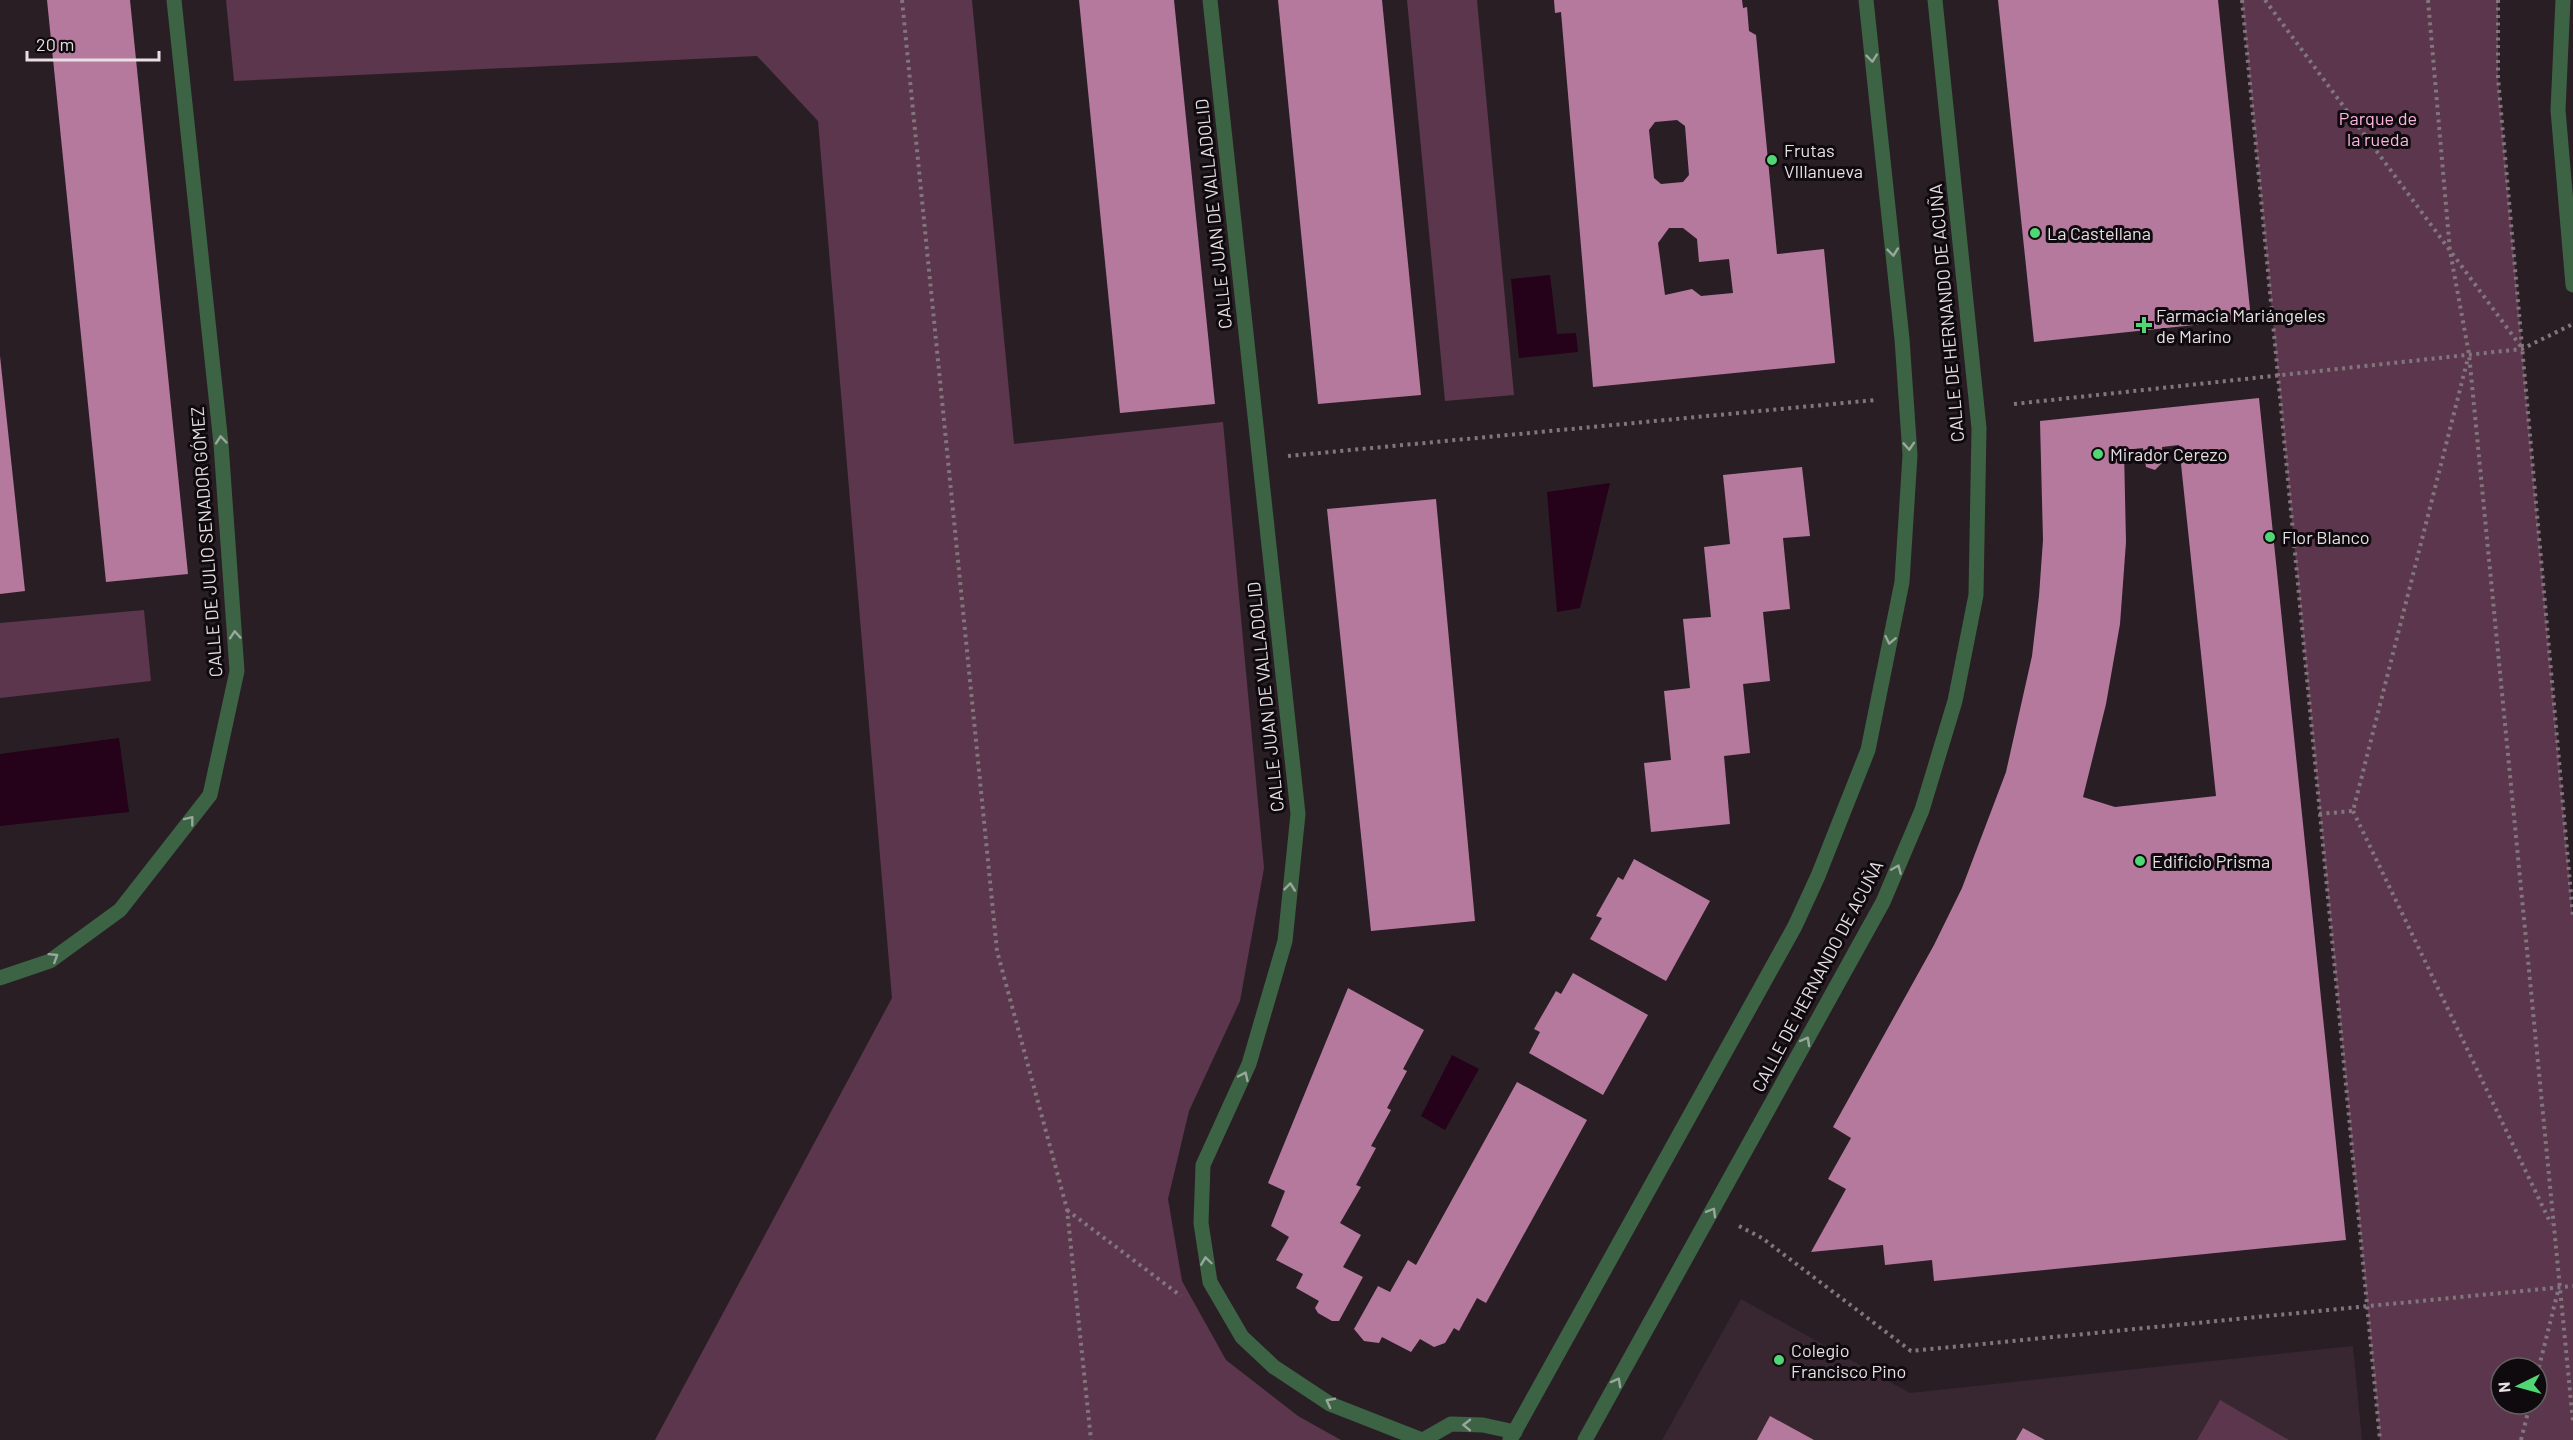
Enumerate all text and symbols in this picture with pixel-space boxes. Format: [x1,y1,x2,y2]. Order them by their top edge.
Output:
scale bar [27,24,159,62]
text: 20 m [36,33,74,55]
one-way arrow [1865,54,1878,63]
street label: CALLE JUAN DE VALLADOLID [1190,98,1236,330]
park label: Parque de la rueda [2339,107,2417,150]
place label: Frutas VIllanueva [1784,139,1863,182]
marker: Frutas VIllanueva [1765,153,1779,167]
street label: CALLE DE HERNANDO DE ACUÑA [1924,183,1968,443]
place label: La Castellana [2047,222,2151,244]
marker: La Castellana [2028,226,2042,240]
one-way arrow [1886,248,1899,257]
place label: Farmacia Mariángeles de Marino [2156,304,2326,347]
marker: Farmacia Mariángeles de Marino [2137,318,2151,332]
street label: CALLE DE JULIO SENADOR GÓMEZ [186,406,226,678]
one-way arrow [215,436,228,445]
one-way arrow [1902,442,1915,451]
place label: Mirador Cerezo [2110,443,2227,465]
marker: Mirador Cerezo [2091,447,2105,461]
place label: Flor Blanco [2282,526,2370,548]
marker: Flor Blanco [2263,530,2277,544]
street label: CALLE JUAN DE VALLADOLID [1242,581,1288,813]
one-way arrow [229,630,242,639]
one-way arrow [1884,635,1897,645]
one-way arrow [183,816,194,827]
place label: Edificio Prisma [2152,850,2270,872]
marker: Edificio Prisma [2133,854,2147,868]
street label: CALLE DE HERNANDO DE ACUÑA [1746,856,1888,1095]
one-way arrow [1890,864,1902,875]
one-way arrow [1284,883,1296,892]
one-way arrow [48,952,58,964]
one-way arrow [1799,1037,1810,1047]
one-way arrow [1237,1071,1249,1082]
one-way arrow [1705,1208,1717,1218]
one-way arrow [1201,1256,1213,1266]
place label: Colegio Francisco Pino [1791,1339,1906,1382]
marker: Colegio Francisco Pino [1772,1353,1786,1367]
north arrow [2489,1356,2549,1416]
one-way arrow [1610,1378,1621,1388]
text: N [2494,1381,2513,1393]
one-way arrow [1325,1398,1336,1409]
one-way arrow [1463,1418,1472,1431]

